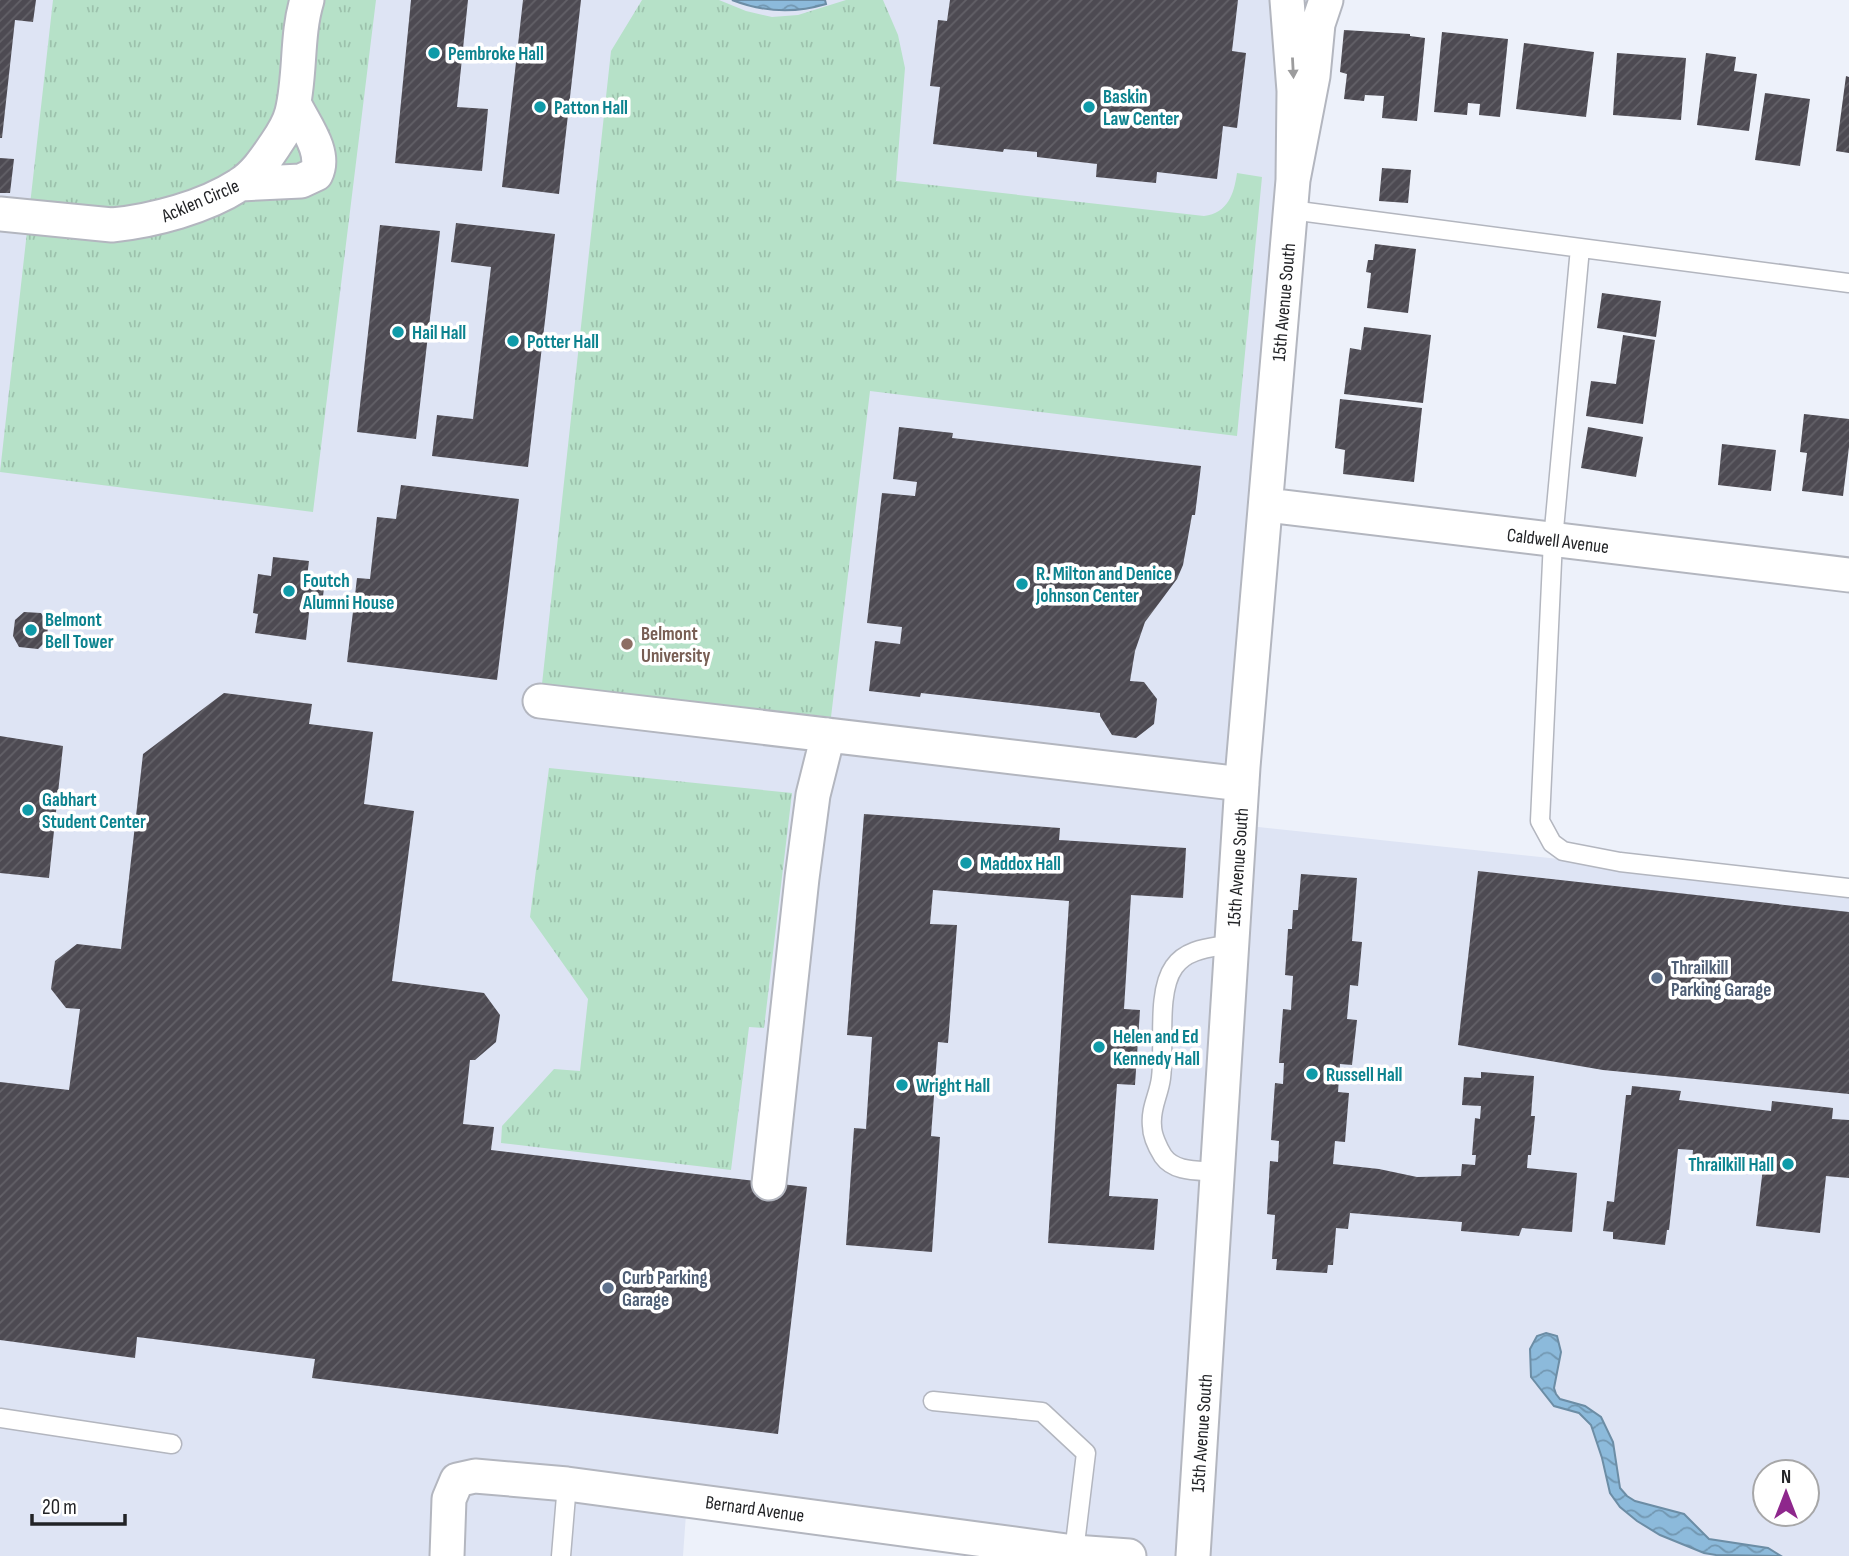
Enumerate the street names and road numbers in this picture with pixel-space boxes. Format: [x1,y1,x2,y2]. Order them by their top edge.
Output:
street label: Acklen Circle [157,175,243,228]
street label: 15th Avenue South [1268,242,1301,362]
street label: Caldwell Avenue [1506,524,1610,559]
street label: 15th Avenue South [1223,807,1254,927]
street label: 15th Avenue South [1187,1373,1218,1493]
street label: Bernard Avenue [704,1491,806,1528]

